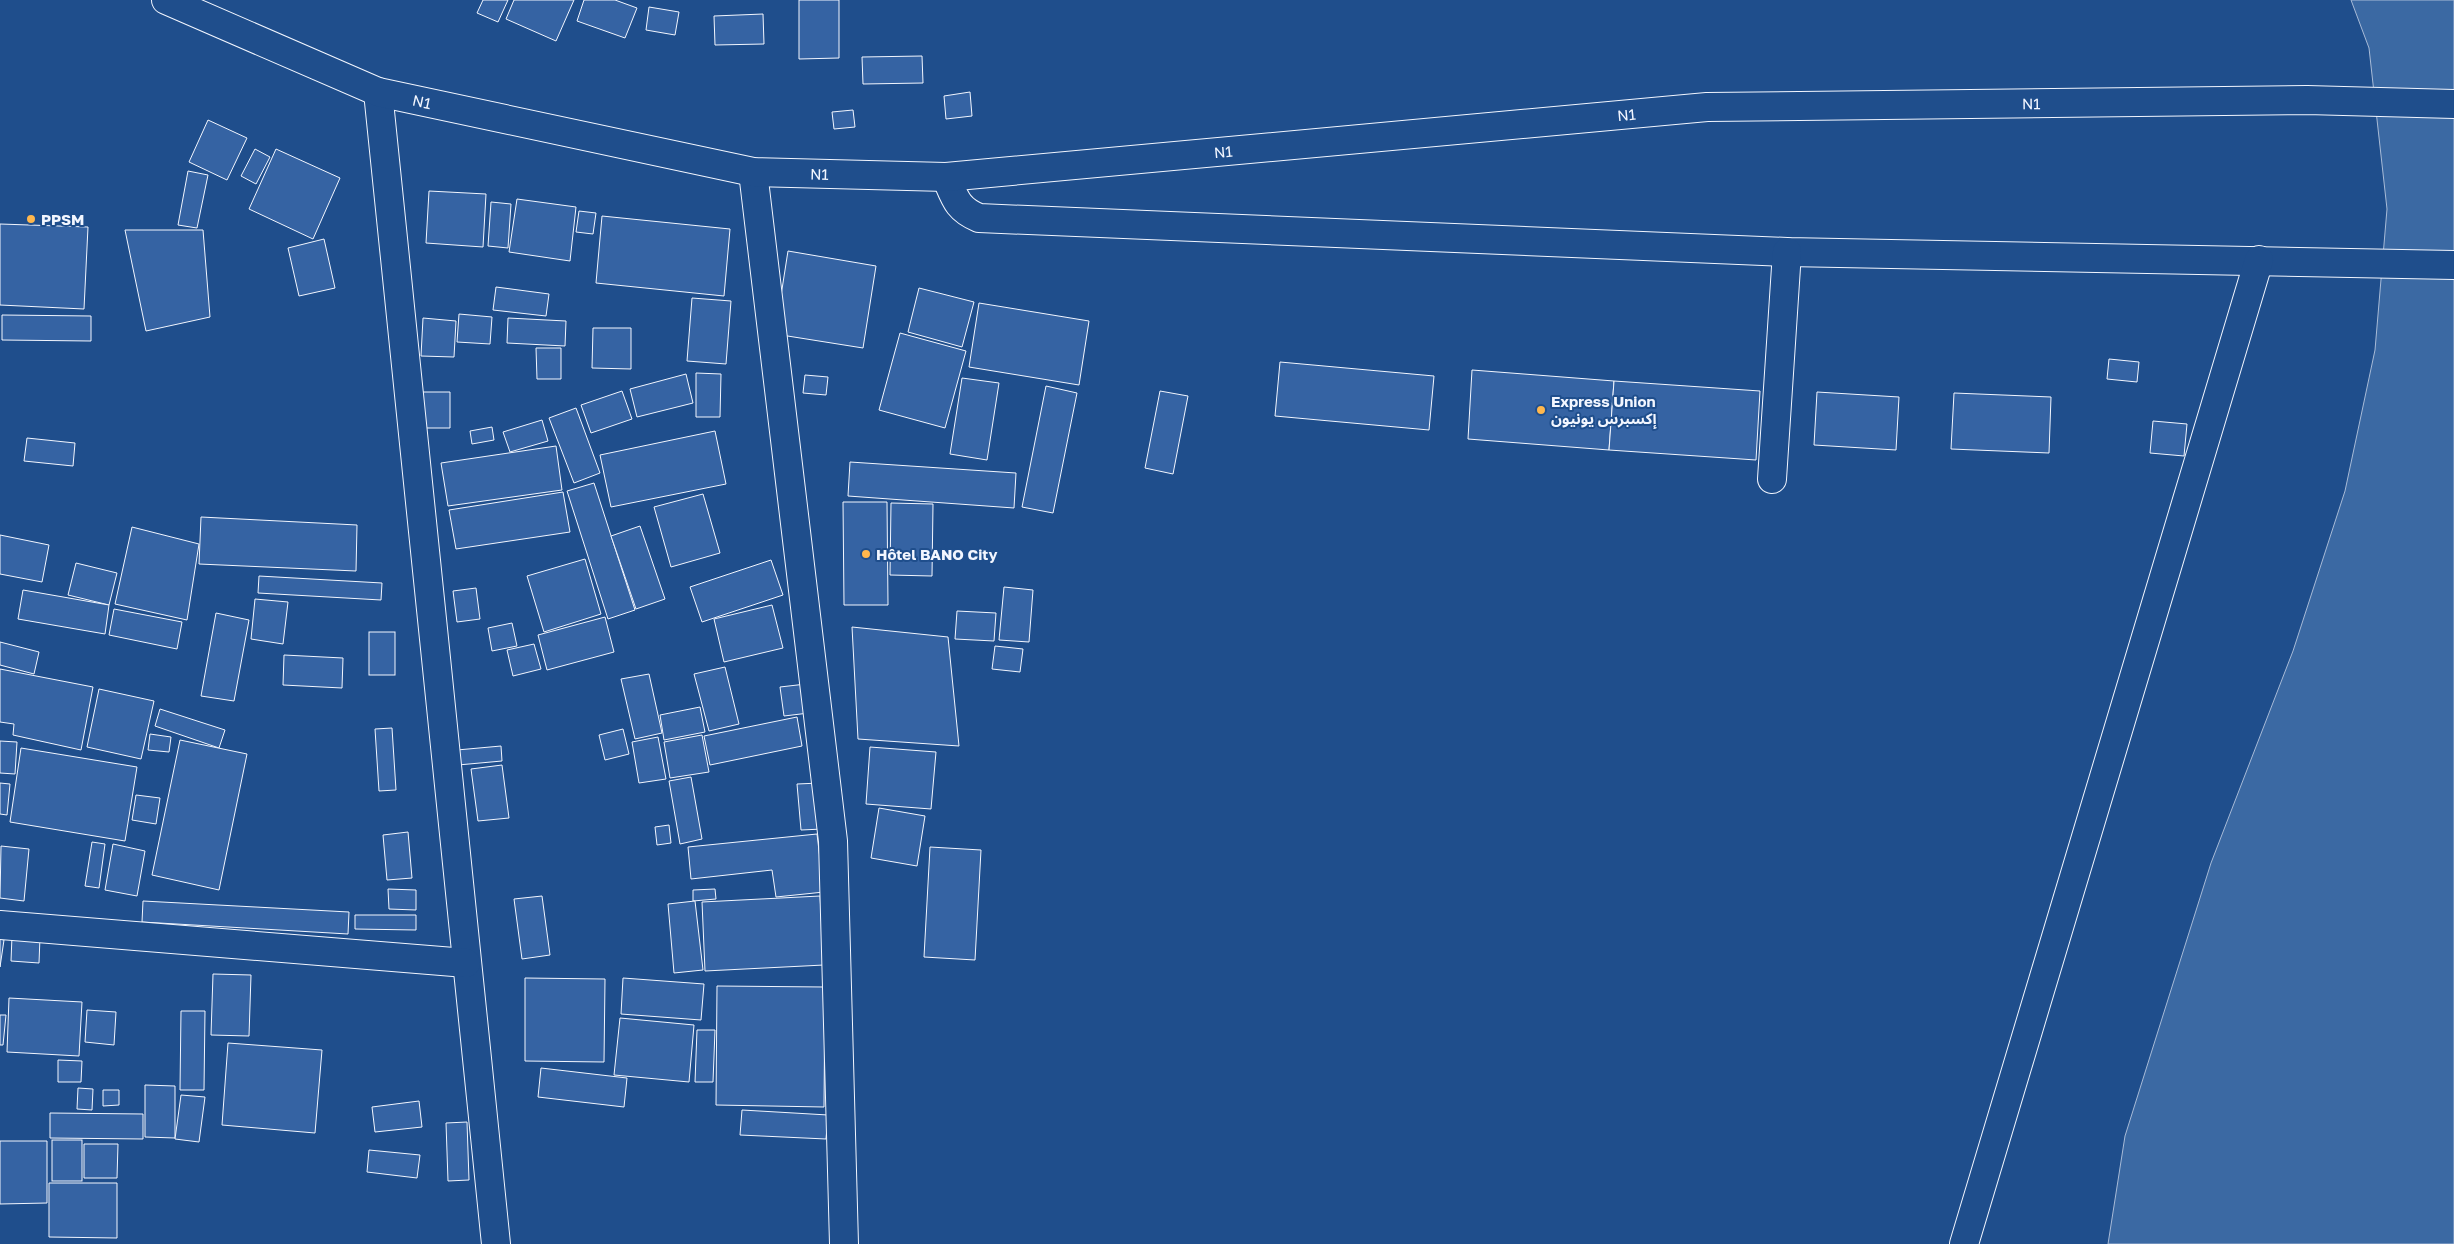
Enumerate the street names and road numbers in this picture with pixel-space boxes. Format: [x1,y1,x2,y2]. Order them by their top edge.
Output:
street label: N1 [411,91,433,112]
street label: N1 [2022,94,2041,112]
street label: N1 [1616,105,1637,124]
street label: N1 [1213,142,1233,161]
street label: N1 [810,164,829,183]

